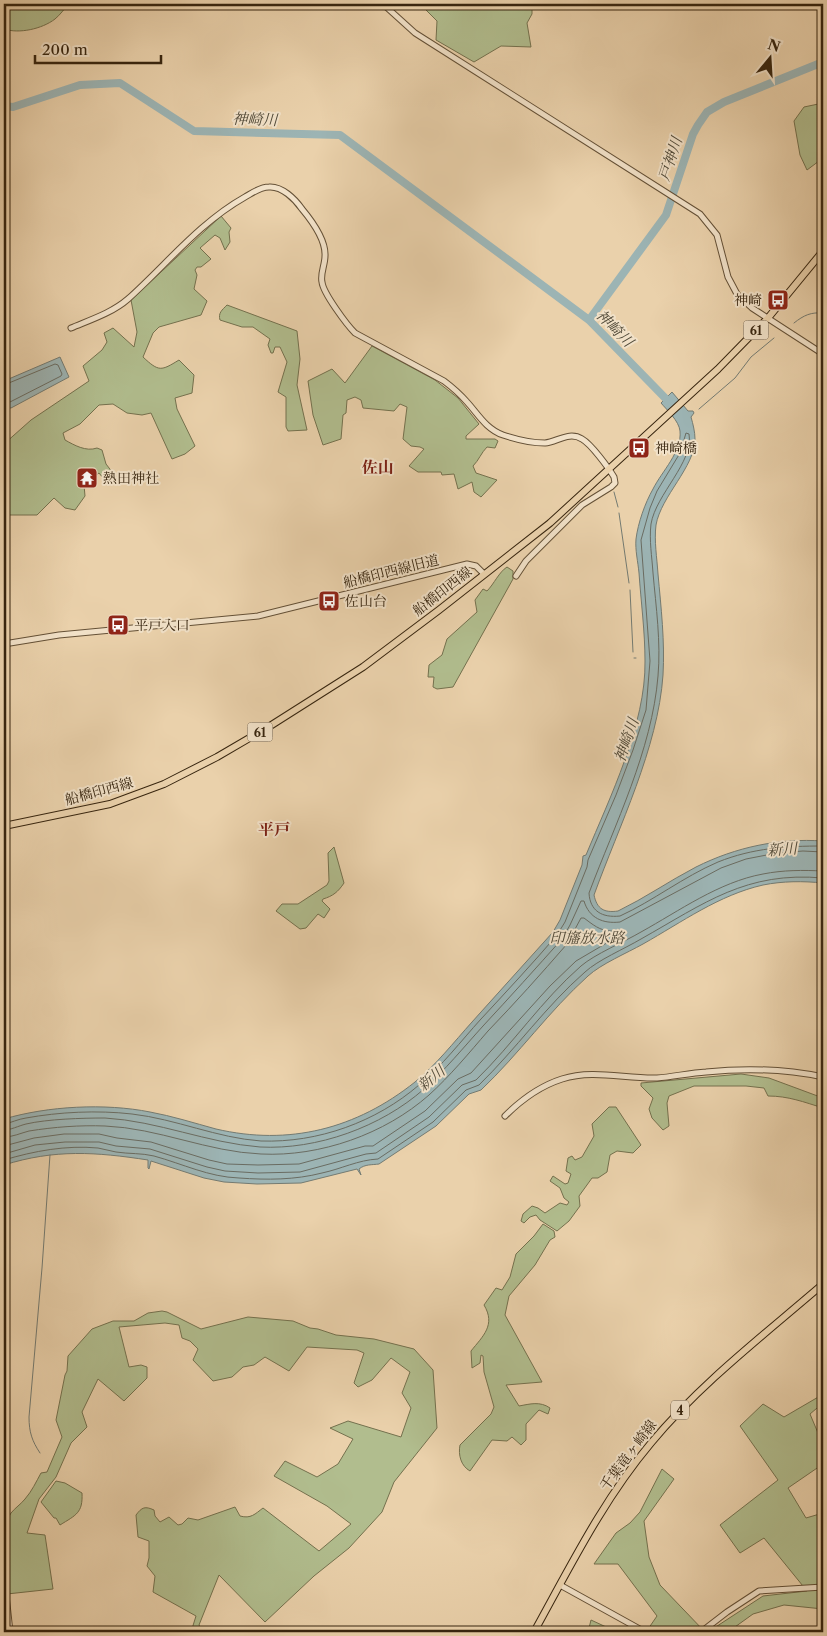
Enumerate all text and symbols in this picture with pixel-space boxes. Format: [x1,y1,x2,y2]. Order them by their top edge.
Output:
scale bar [35,32,161,64]
north arrow [744,32,794,82]
text: N [765,35,783,56]
text: 200 m [42,40,88,59]
water label: 神崎川 [232,109,280,129]
water label: 戸神川 [654,133,687,183]
bus stop icon: 神崎 [766,288,790,312]
place label: 神崎 [734,291,762,309]
water label: 神崎川 [592,305,639,352]
road number: 61 [744,320,768,340]
bus stop icon: 神崎橋 [627,436,651,460]
place label: 神崎橋 [655,439,697,457]
district label: 佐山 [362,457,394,477]
temple icon: 熱田神社 [75,466,99,490]
place label: 熱田神社 [103,469,159,487]
street label: 船橋印西線旧道 [341,551,441,591]
street label: 船橋印西線 [409,563,475,619]
bus stop icon: 佐山台 [317,589,341,613]
place label: 佐山台 [345,592,387,610]
bus stop icon: 平戸入口 [106,613,130,637]
place label: 平戸入口 [134,616,190,634]
water label: 神崎川 [610,714,643,764]
road number: 61 [248,722,272,742]
street label: 船橋印西線 [63,773,135,809]
district label: 平戸 [258,819,290,839]
water label: 新川 [766,838,800,860]
water label: 印旛放水路 [549,928,625,947]
water label: 新川 [413,1060,450,1095]
road number: 4 [671,1400,689,1420]
street label: 千葉竜ヶ崎線 [596,1416,660,1494]

